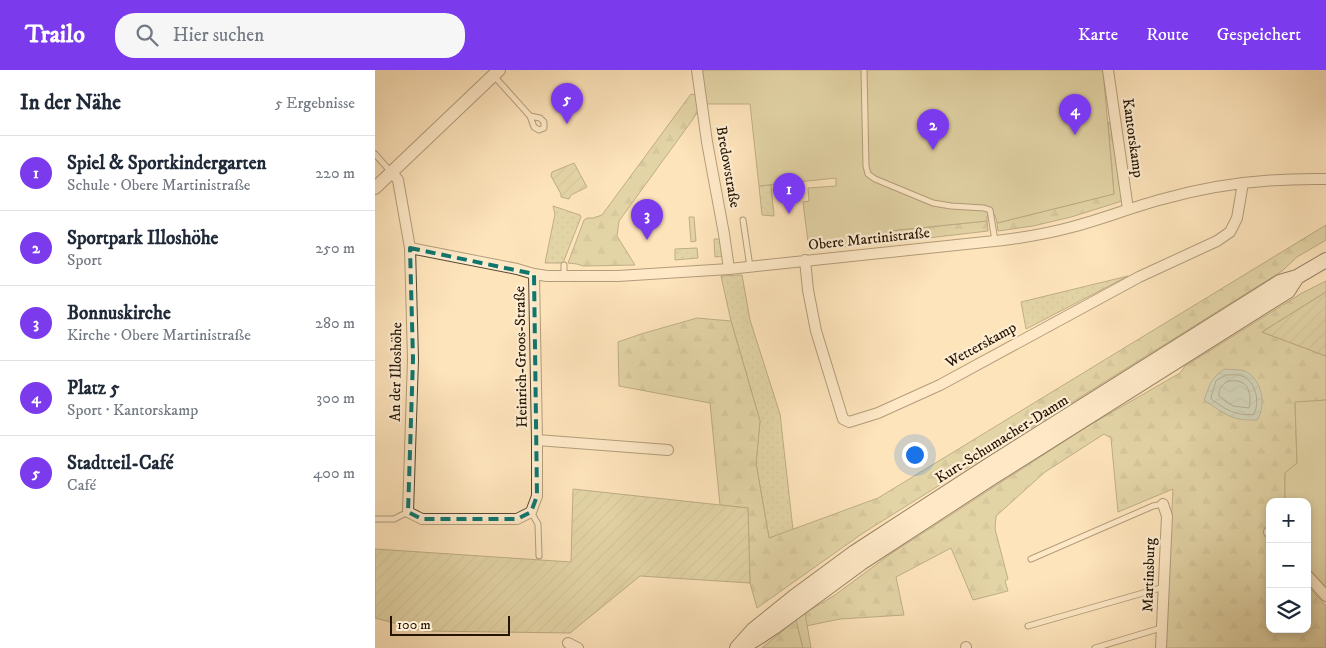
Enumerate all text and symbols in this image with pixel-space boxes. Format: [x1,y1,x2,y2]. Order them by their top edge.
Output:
search box [115,13,465,58]
text: Trailo [25,20,85,50]
icon: search [133,21,161,49]
text: Hier suchen [173,24,264,47]
text: Karte [1078,24,1118,46]
text: Route [1146,24,1189,46]
text: Gespeichert [1217,24,1301,46]
pin: 5 [551,83,583,124]
text: In der Nähe [20,90,121,116]
text: 5 Ergebnisse [275,93,355,113]
pin: 4 [1059,94,1091,135]
street label: Kantorskamp [1118,97,1148,179]
pin: 2 [917,109,949,150]
street label: Bredowstraße [711,125,745,209]
text: Spiel & Sportkindergarten [67,152,266,175]
text: 1 [33,163,39,183]
text: 220 m [315,163,355,183]
pin: 1 [773,173,805,214]
text: Schule · Obere Martinistraße [67,175,250,195]
pin: 3 [631,199,663,240]
street label: Obere Martinistraße [807,223,931,255]
text: Sportpark Illoshöhe [67,227,219,250]
text: 2 [32,238,40,258]
text: 250 m [315,238,355,258]
text: Sport [67,250,102,270]
street label: Heinrich-Groos-Straße [510,286,532,428]
text: Bonnuskirche [67,302,171,325]
text: 3 [33,313,39,333]
text: 280 m [315,313,355,333]
street label: Wetterskamp [941,317,1020,373]
street label: An der Illoshöhe [386,322,406,422]
text: Kirche · Obere Martinistraße [67,325,251,345]
text: Platz 5 [67,377,120,400]
text: 4 [31,388,41,408]
text: 300 m [316,388,355,408]
street label: Kurt-Schumacher-Damm [932,390,1072,488]
text: Sport · Kantorskamp [67,400,198,420]
your location [902,442,928,468]
text: Stadtteil-Café [67,452,174,475]
text: 5 [32,463,40,483]
text: 400 m [313,463,355,483]
text: Café [67,475,96,495]
map controls [1266,498,1311,633]
button: + [1266,498,1311,543]
street label: Martinsburg [1138,537,1160,612]
button: − [1266,543,1311,588]
button: layers [1266,588,1311,633]
scale bar [390,613,510,636]
text: 100 m [397,616,431,634]

